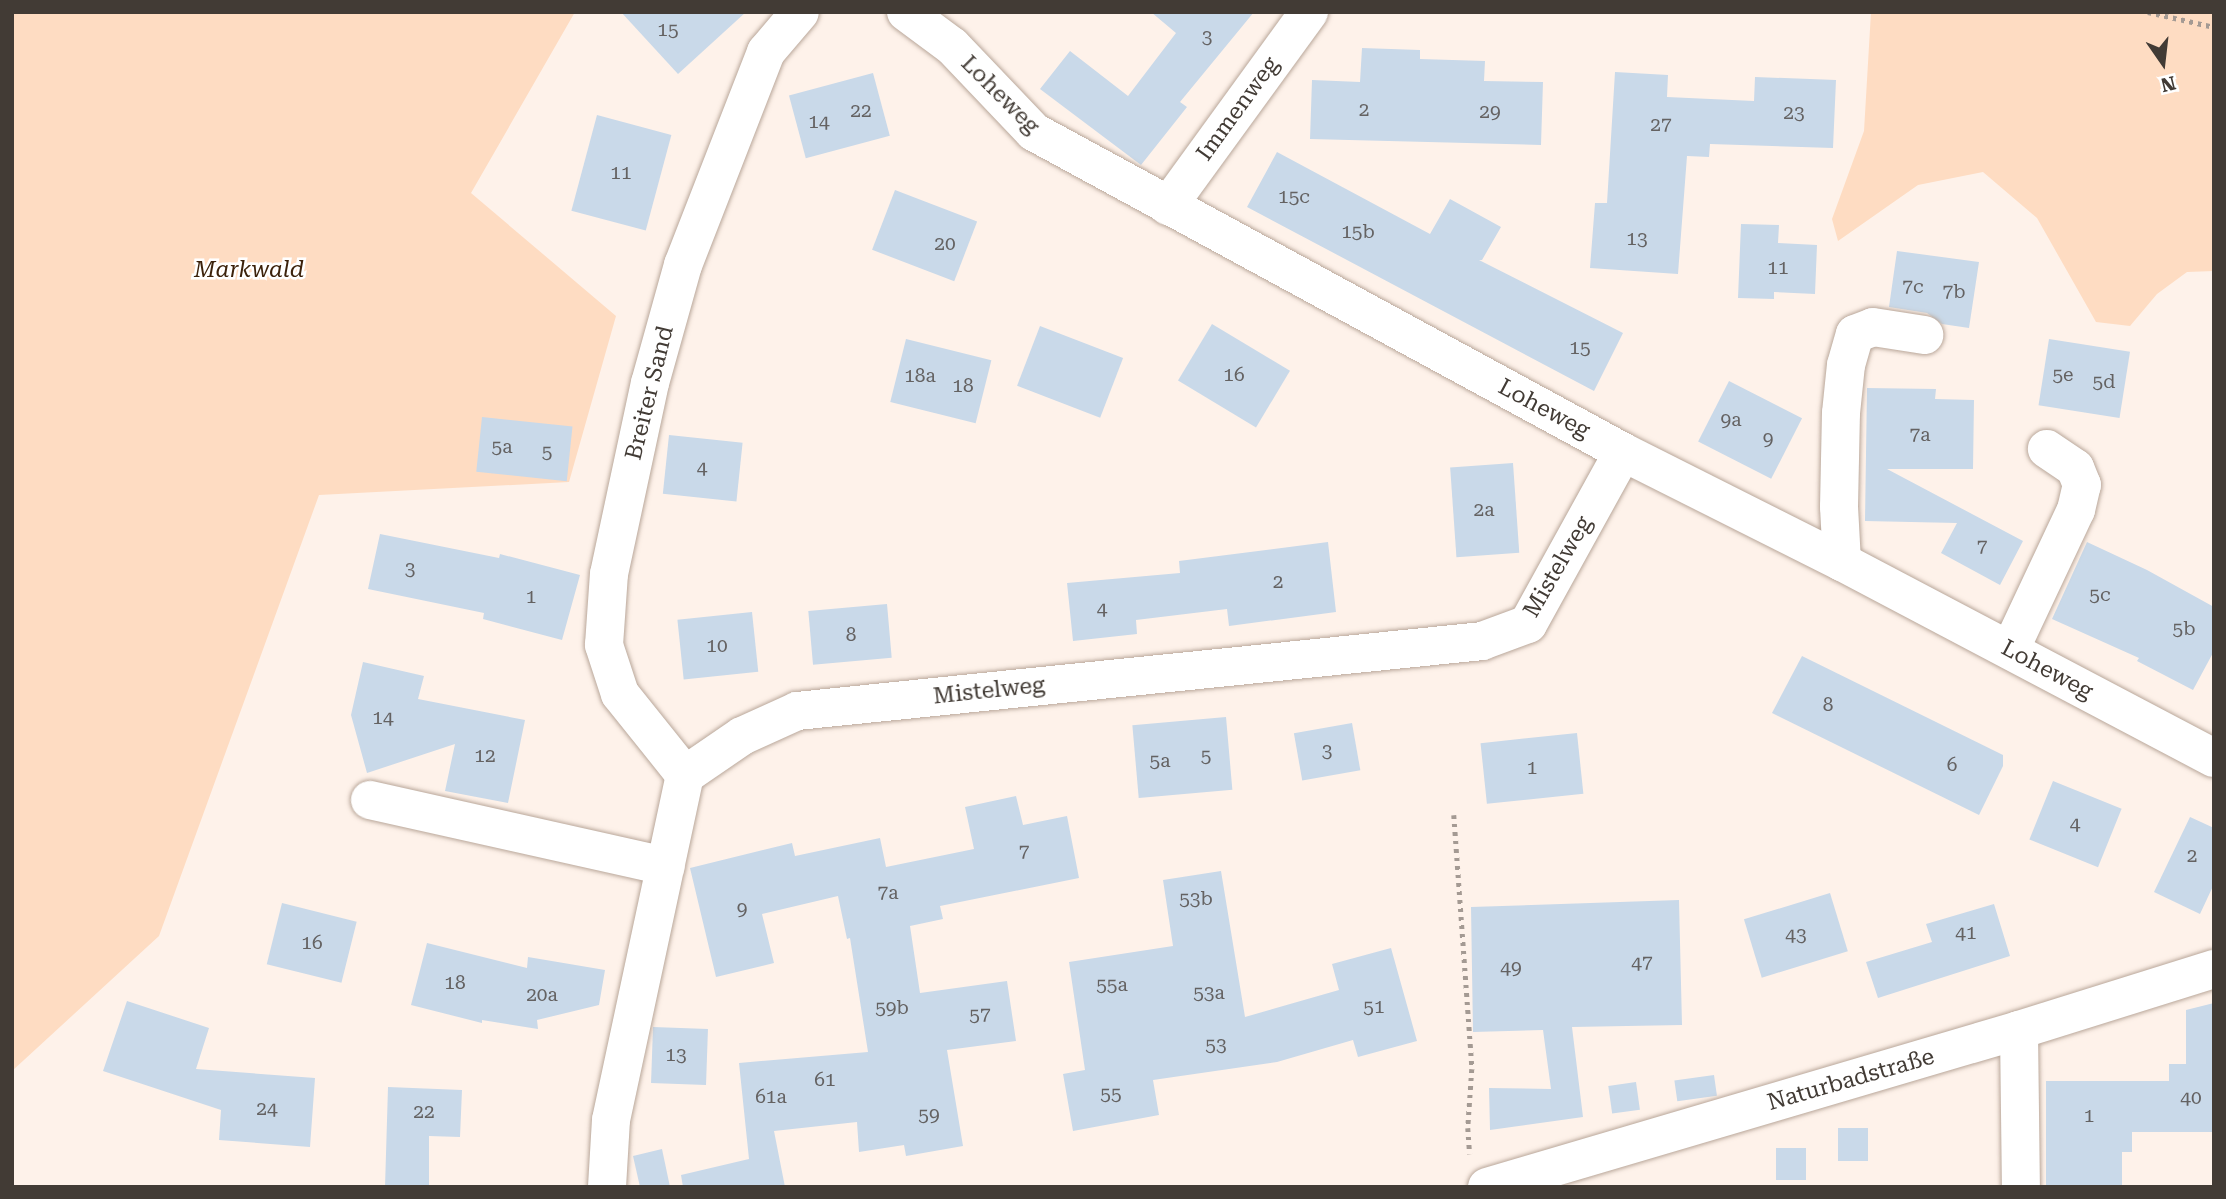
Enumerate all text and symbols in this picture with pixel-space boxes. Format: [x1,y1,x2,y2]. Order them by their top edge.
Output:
house number: 15 [657,19,679,41]
house number: 3 [1202,26,1212,48]
north arrow [2128,28,2198,98]
street label: Loheweg [955,50,1045,140]
street label: Immenweg [1191,52,1285,166]
text: N [2158,71,2178,97]
house number: 2 [1359,99,1369,121]
house number: 22 [850,100,872,122]
house number: 29 [1479,101,1501,123]
house number: 23 [1783,102,1805,124]
house number: 14 [808,111,830,133]
house number: 27 [1650,114,1672,136]
house number: 11 [610,162,632,184]
house number: 15c [1278,186,1310,208]
house number: 15b [1341,221,1375,243]
house number: 13 [1626,228,1648,250]
house number: 20 [934,233,956,255]
park label: Markwald [194,256,304,284]
house number: 11 [1767,257,1789,279]
house number: 7c [1902,276,1924,298]
house number: 7b [1943,281,1965,303]
street label: Breiter Sand [620,323,680,463]
house number: 15 [1569,337,1591,359]
house number: 16 [1223,364,1245,386]
house number: 5e [2052,364,2074,386]
house number: 18a [904,365,936,387]
house number: 5d [2093,371,2115,393]
street label: Loheweg [1493,373,1595,445]
house number: 18 [952,375,974,397]
house number: 9a [1721,409,1741,431]
house number: 7a [1910,424,1930,446]
house number: 9 [1763,428,1773,450]
house number: 5a [492,436,512,458]
house number: 5 [542,441,552,463]
house number: 4 [697,457,707,479]
house number: 2a [1474,499,1494,521]
street label: Mistelweg [1518,511,1598,623]
house number: 7 [1977,536,1987,558]
house number: 3 [405,558,415,580]
house number: 2 [1273,571,1283,593]
house number: 5c [2089,584,2111,606]
house number: 1 [526,586,536,608]
house number: 4 [1097,598,1107,620]
house number: 5b [2173,618,2195,640]
house number: 8 [846,624,856,646]
street label: Loheweg [1996,634,2098,706]
house number: 10 [706,635,728,657]
street label: Mistelweg [932,671,1046,711]
house number: 8 [1823,694,1833,716]
house number: 14 [372,707,394,729]
house number: 3 [1322,740,1332,762]
house number: 12 [474,745,496,767]
house number: 5 [1201,745,1211,767]
house number: 5a [1150,750,1170,772]
house number: 6 [1947,754,1957,776]
house number: 1 [1527,757,1537,779]
house number: 4 [2070,813,2080,835]
house number: 7 [1019,841,1029,863]
house number: 2 [2187,845,2197,867]
house number: 7a [878,882,898,904]
house number: 53b [1179,888,1213,910]
house number: 9 [737,898,747,920]
house number: 41 [1955,922,1977,944]
house number: 43 [1785,924,1807,946]
house number: 16 [301,932,323,954]
house number: 47 [1631,952,1653,974]
house number: 49 [1500,957,1522,979]
house number: 18 [444,972,466,994]
house number: 55a [1096,974,1128,996]
house number: 53a [1193,982,1225,1004]
house number: 20a [526,984,558,1006]
house number: 51 [1363,996,1385,1018]
house number: 59b [875,997,909,1019]
house number: 57 [969,1004,991,1026]
house number: 53 [1205,1034,1227,1056]
street label: Naturbadstraße [1764,1043,1938,1117]
house number: 13 [665,1044,687,1066]
house number: 61 [814,1069,836,1091]
house number: 55 [1100,1083,1122,1105]
house number: 61a [755,1086,787,1108]
house number: 40 [2180,1087,2202,1109]
house number: 24 [256,1098,278,1120]
house number: 22 [413,1101,435,1123]
house number: 59 [918,1104,940,1126]
house number: 1 [2084,1105,2094,1127]

